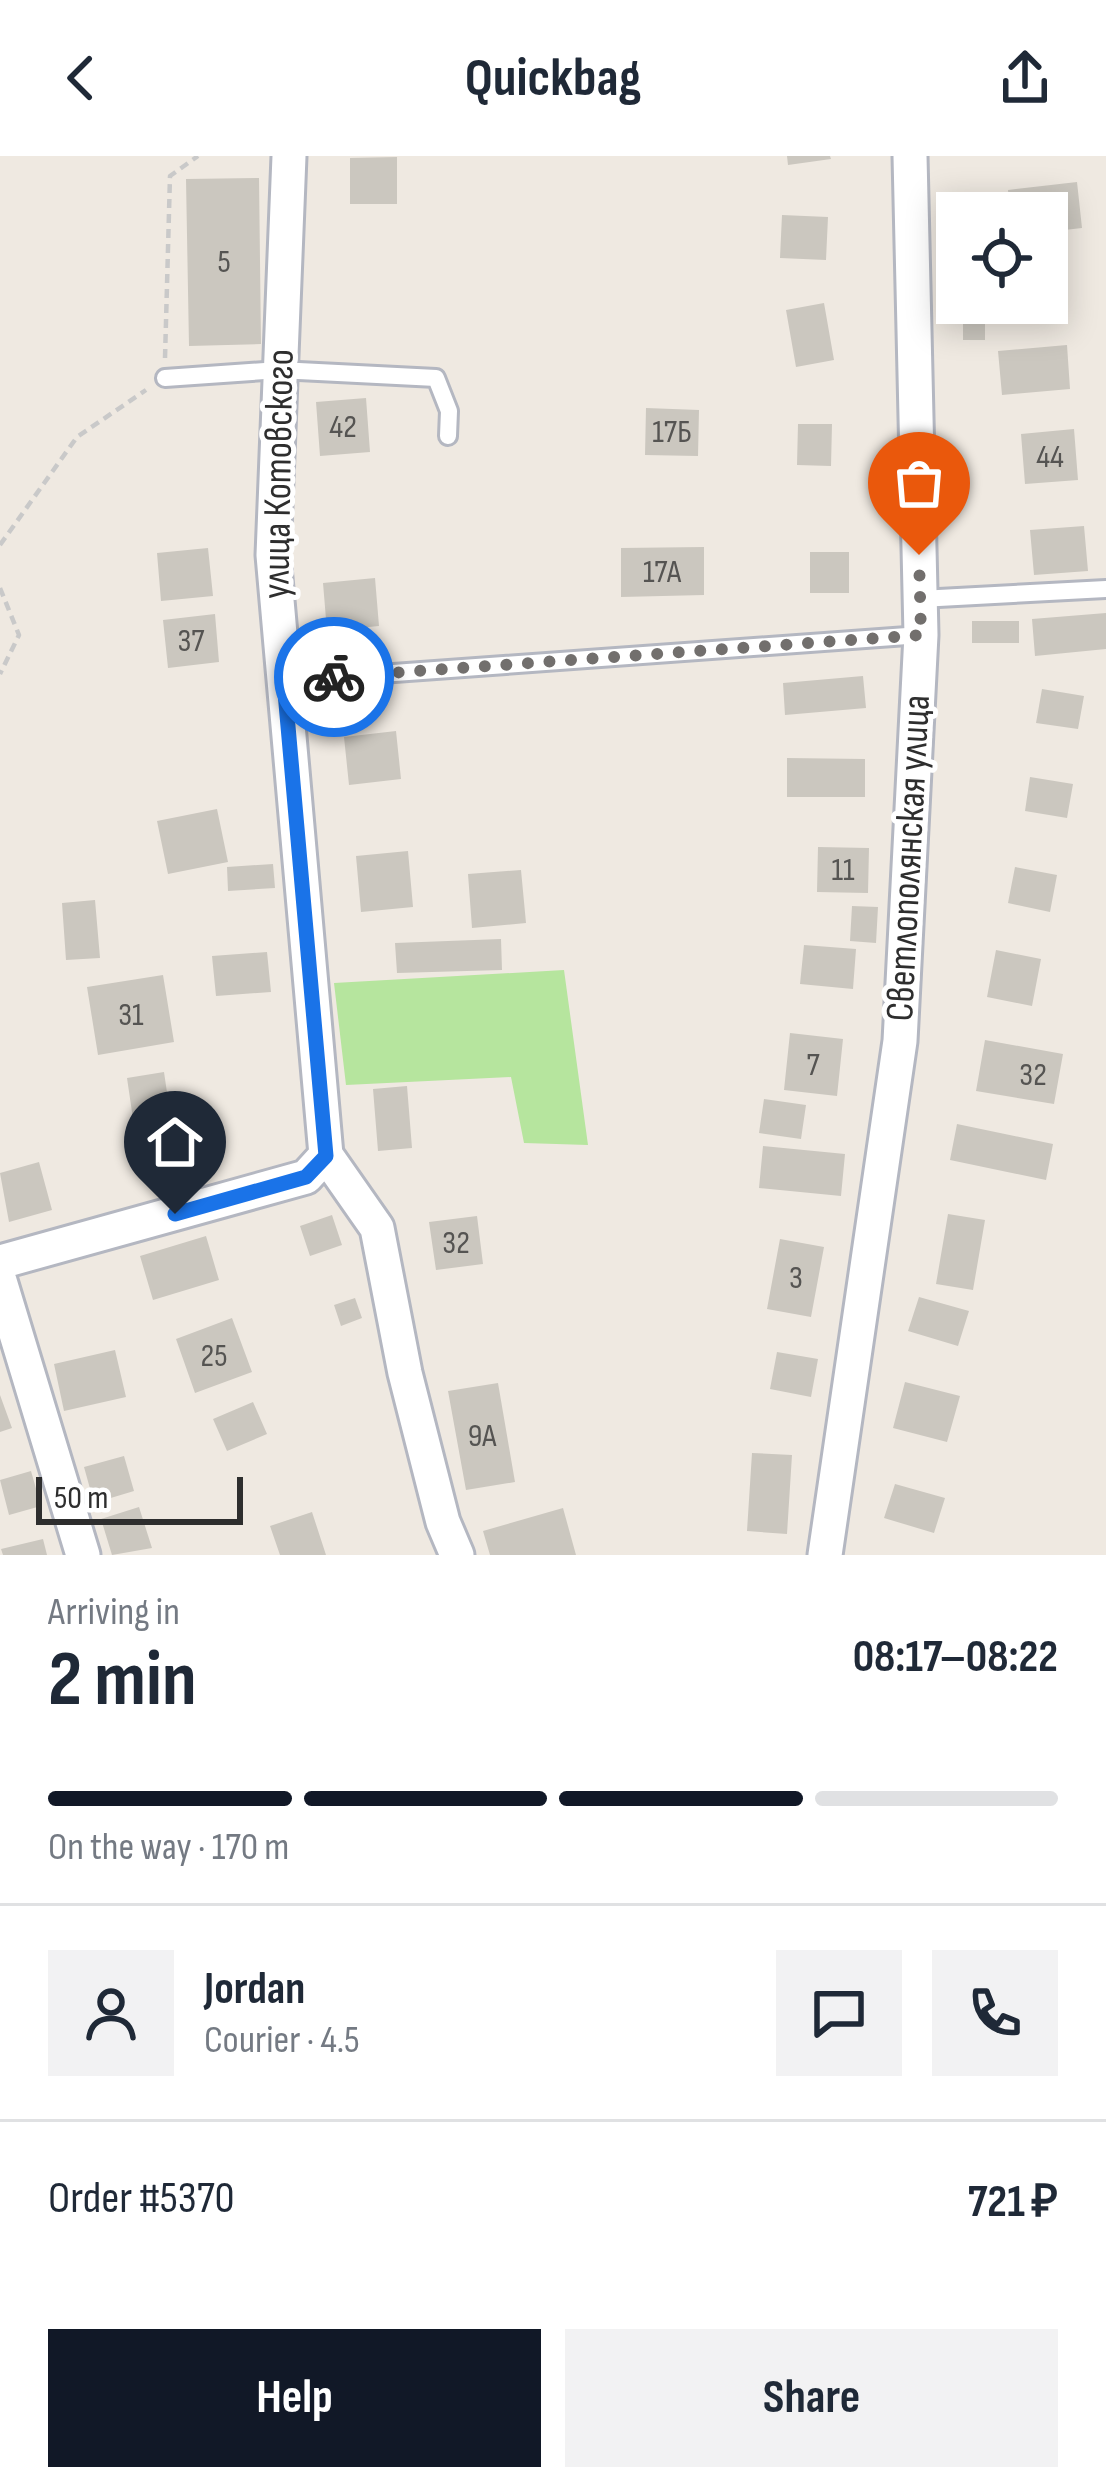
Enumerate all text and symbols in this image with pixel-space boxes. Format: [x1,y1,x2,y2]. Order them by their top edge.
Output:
icon: back [48,45,114,111]
icon: share [992,45,1058,111]
text: Quickbag [465,46,641,111]
map controls [936,192,1068,324]
button: locate [936,192,1068,324]
house number: 5 [217,242,231,282]
street label: улица Котовского [253,349,305,599]
house number: 42 [329,407,357,447]
house number: 17Б [652,412,692,452]
pin [868,432,970,555]
house number: 44 [1036,437,1064,477]
icon: bag [886,450,952,516]
house number: 17А [643,552,682,592]
courier [274,617,394,737]
house number: 37 [177,621,205,661]
icon: bike [301,644,367,710]
street label: Светлополянская улица [877,694,941,1022]
house number: 11 [831,850,855,890]
house number: 31 [118,995,144,1035]
house number: 7 [806,1045,820,1085]
house number: 32 [1019,1055,1047,1095]
pin [124,1091,226,1214]
icon: home [142,1109,208,1175]
house number: 32 [442,1223,470,1263]
house number: 3 [789,1258,803,1298]
house number: 25 [201,1336,227,1376]
house number: 9А [468,1416,497,1456]
scale bar [36,1471,243,1524]
text: 50 m [54,1478,108,1518]
text: Arriving in [48,1589,180,1636]
text: 08:17–08:22 [853,1630,1058,1685]
text: 2 min [48,1634,197,1727]
text: On the way · 170 m [48,1824,289,1871]
button: person [48,1950,174,2076]
button: chat [776,1950,902,2076]
button: phone [932,1950,1058,2076]
text: Jordan [204,1962,305,2017]
text: Courier · 4.5 [204,2017,360,2064]
text: Order #5370 [48,2171,235,2226]
text: 721 ₽ [968,2175,1058,2230]
button: Help [48,2329,541,2467]
button: Share [565,2329,1058,2467]

